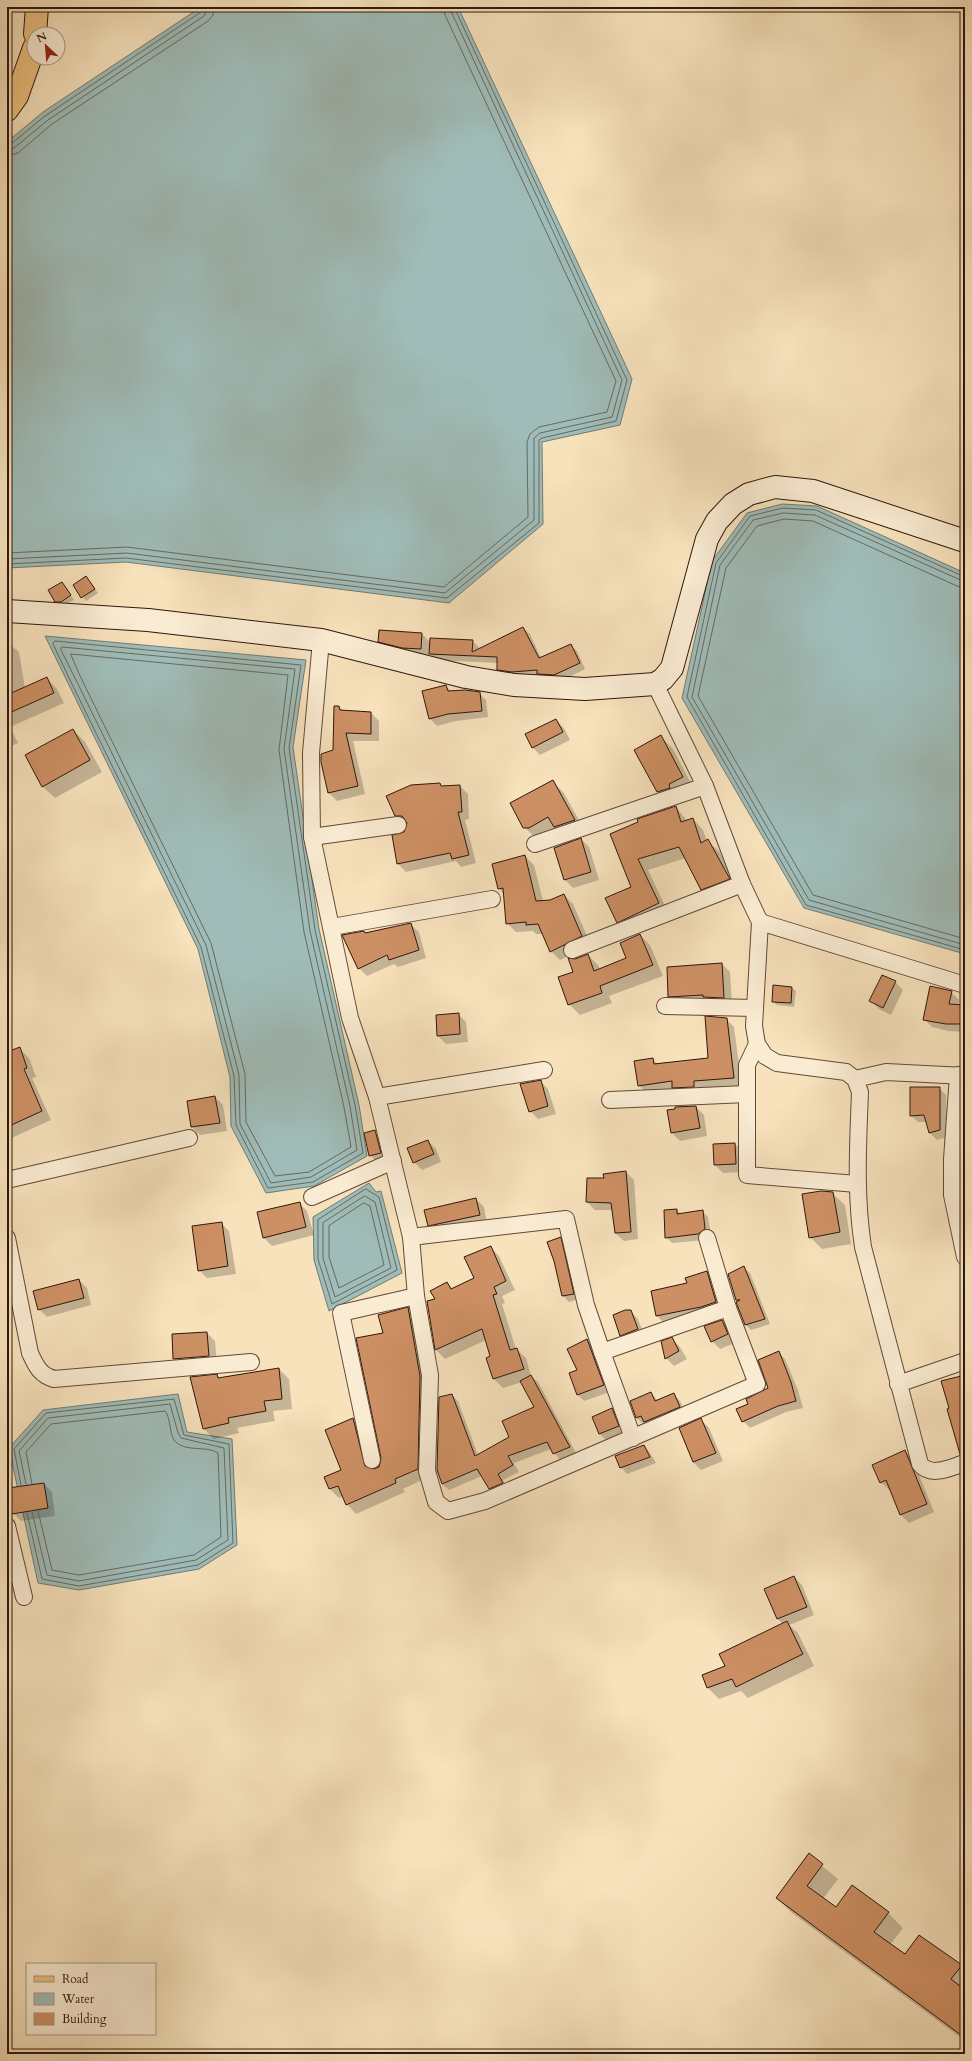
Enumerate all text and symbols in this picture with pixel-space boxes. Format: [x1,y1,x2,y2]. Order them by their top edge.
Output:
north arrow [26,26,66,66]
text: N [34,28,50,46]
legend [26,1963,156,2035]
text: Road [62,1971,89,1987]
text: Water [61,1991,95,2007]
text: Building [62,2011,107,2027]

